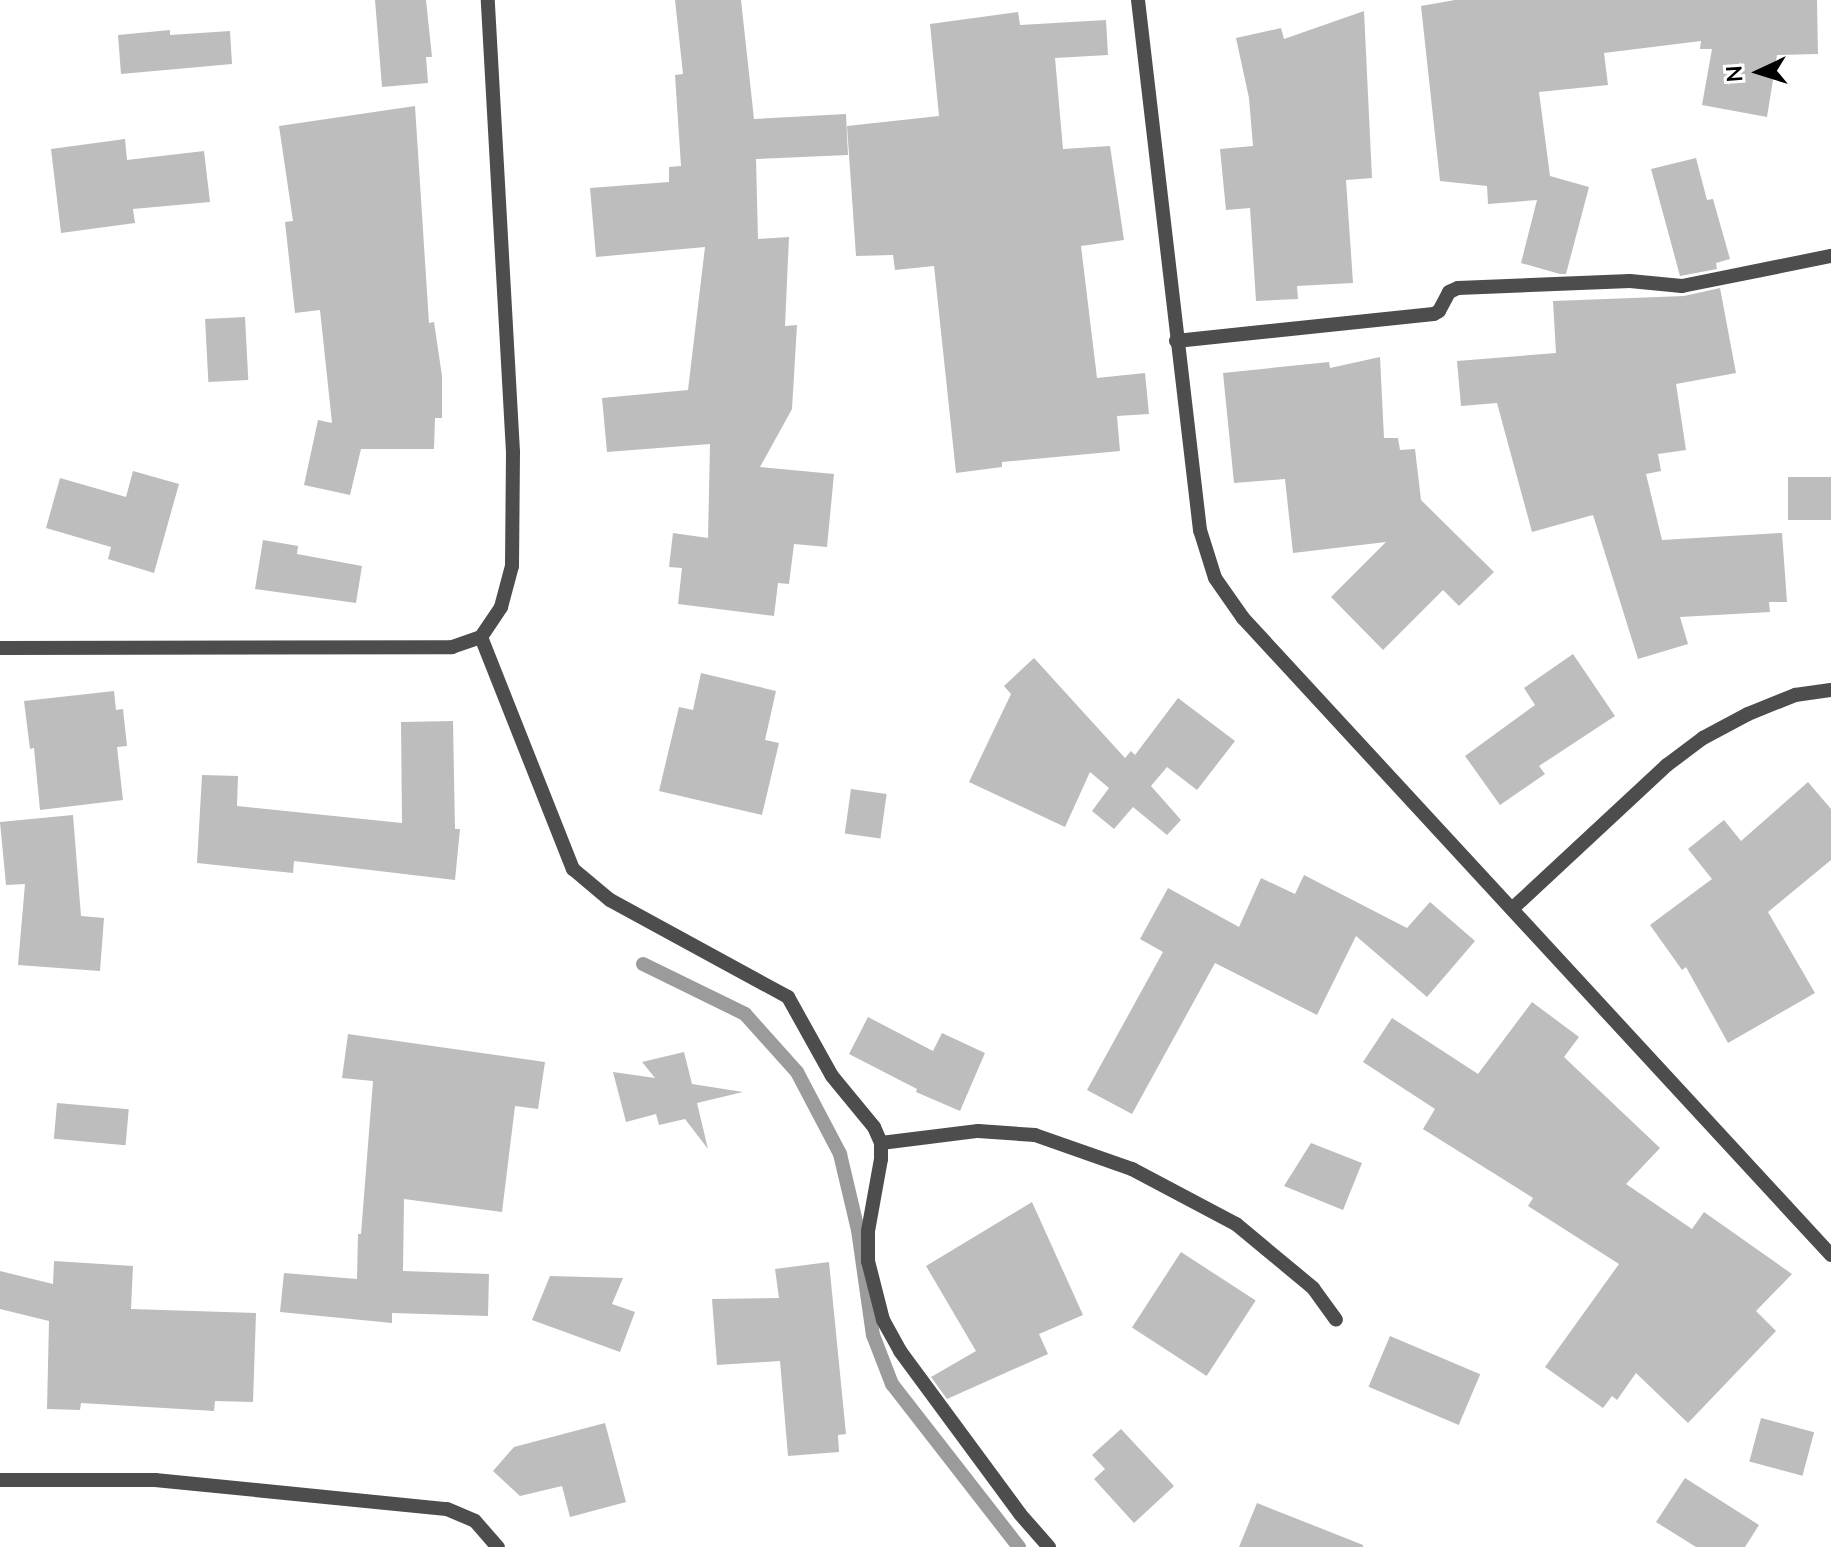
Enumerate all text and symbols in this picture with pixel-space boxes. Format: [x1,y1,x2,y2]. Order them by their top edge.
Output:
north arrow [1719,32,1799,112]
text: N [1720,64,1751,83]

